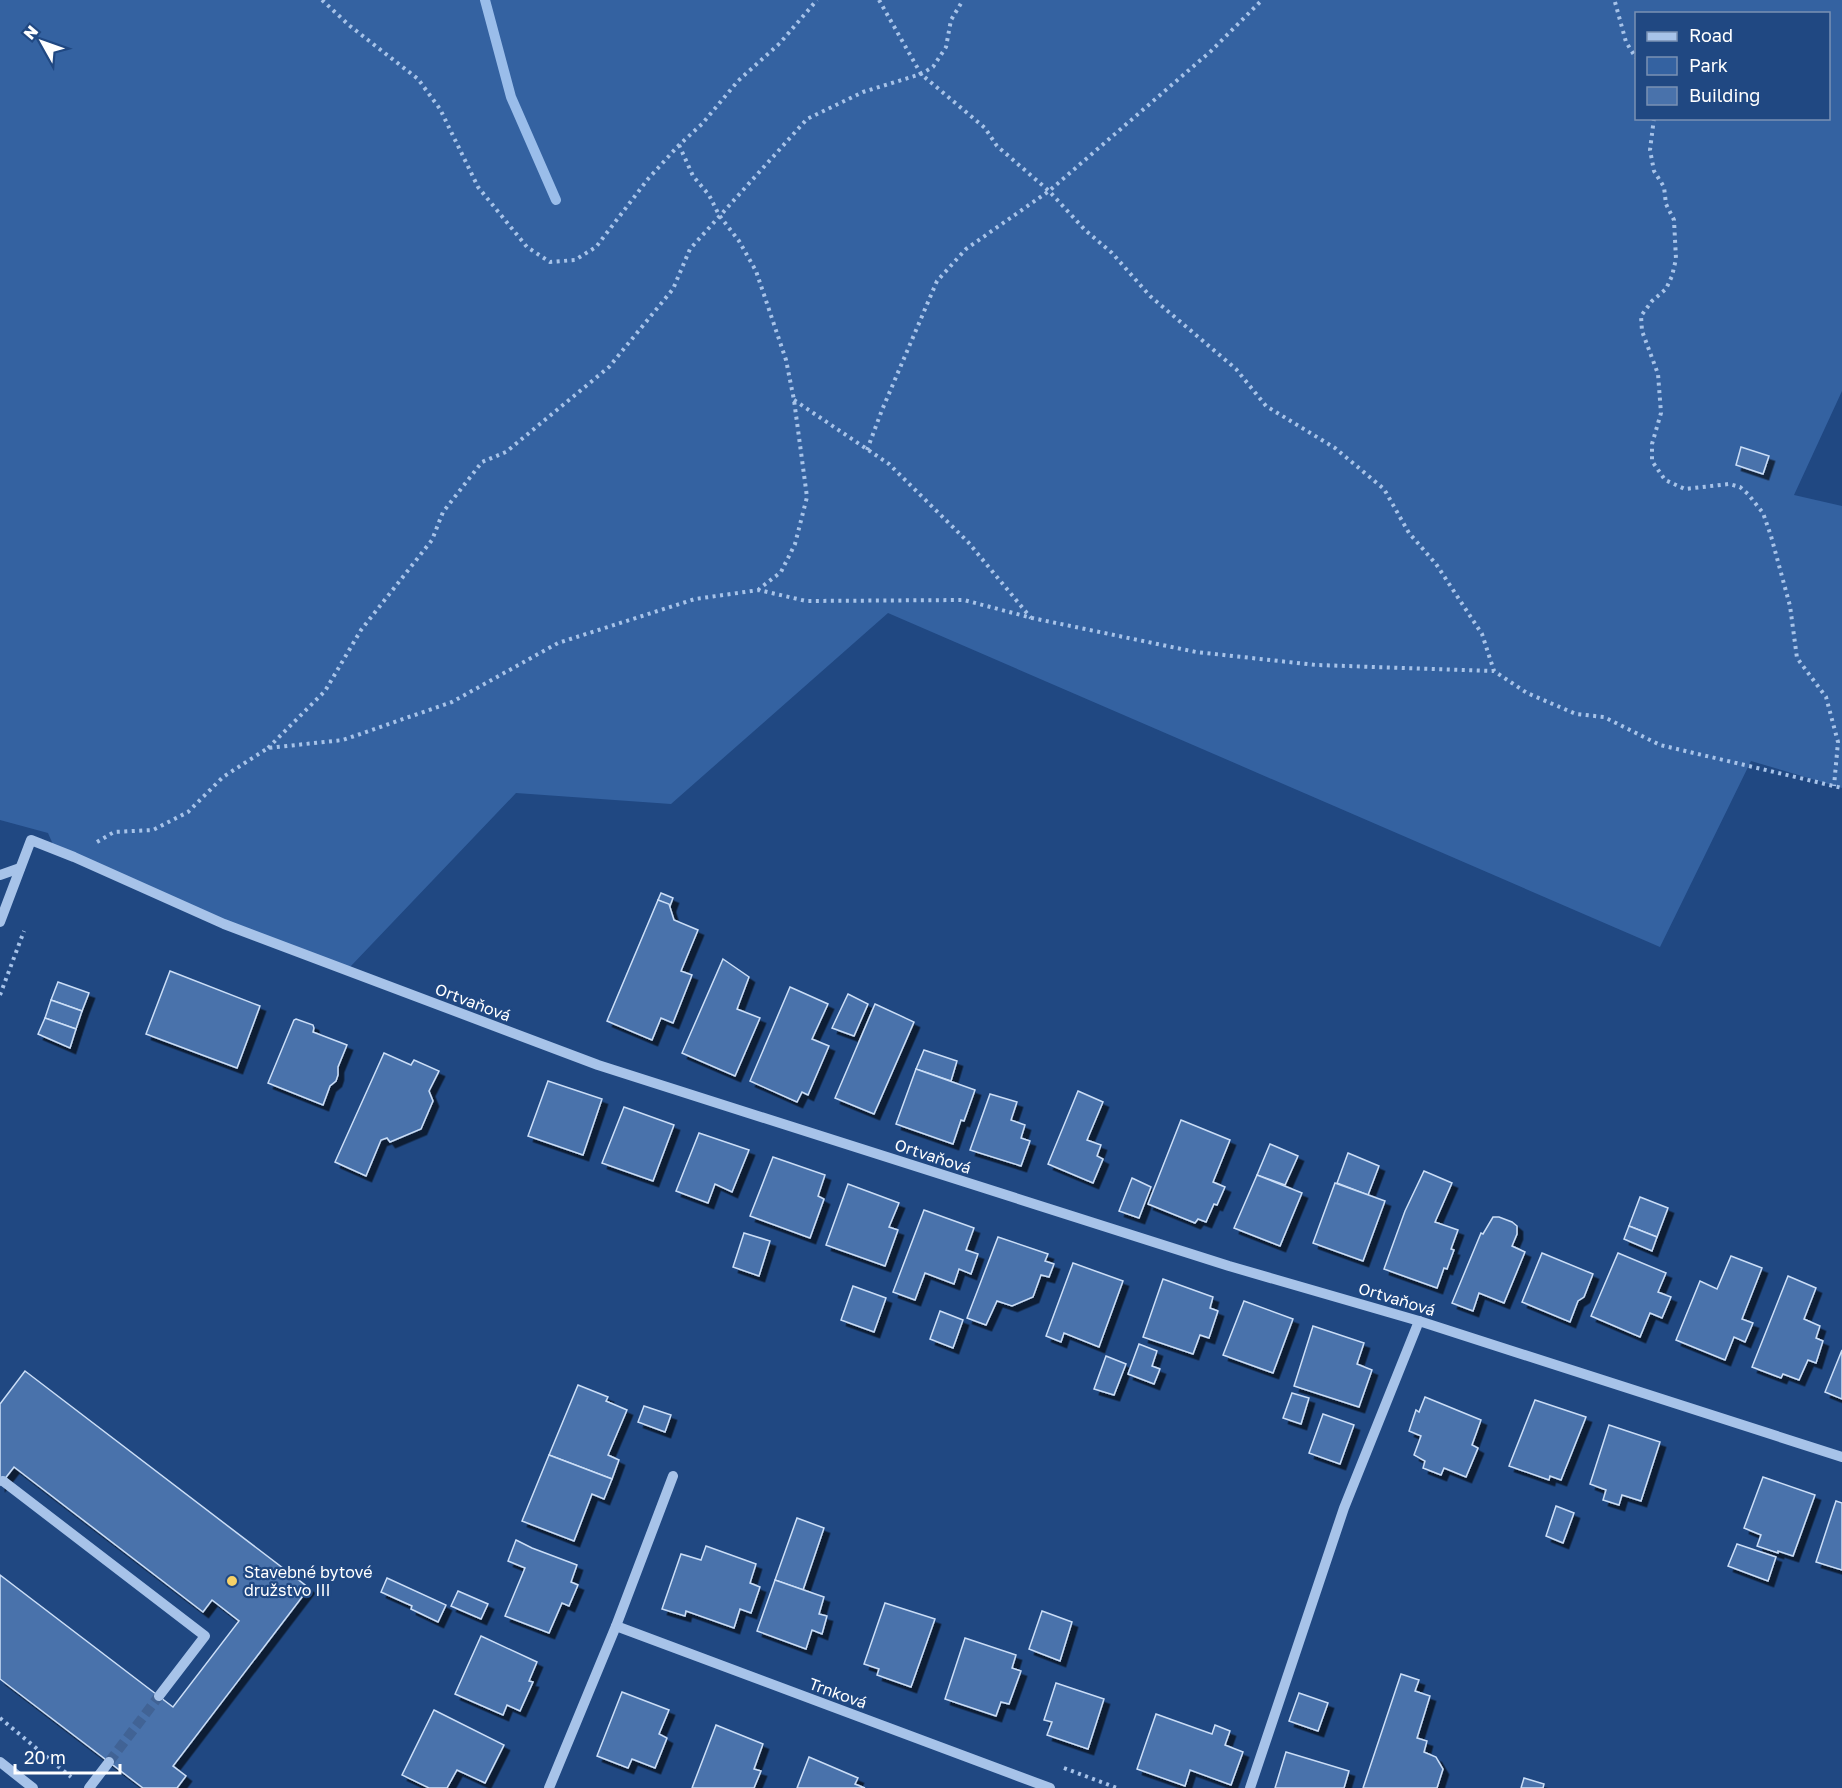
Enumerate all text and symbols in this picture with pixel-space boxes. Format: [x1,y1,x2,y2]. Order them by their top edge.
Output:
north arrow [12,12,72,72]
legend [1635,12,1830,120]
text: N [19,21,42,43]
text: Road [1689,24,1733,46]
text: Park [1689,54,1728,76]
text: Building [1689,84,1760,106]
street label: Ortvaňová [432,978,514,1026]
street label: Ortvaňová [892,1134,974,1178]
street label: Ortvaňová [1356,1278,1438,1320]
place label: Stavebné bytové družstvo III [244,1562,372,1600]
marker: Stavebné bytové družstvo III [225,1574,239,1588]
street label: Trnková [806,1673,870,1713]
scale bar [15,1737,120,1775]
text: 20 m [24,1746,66,1768]

